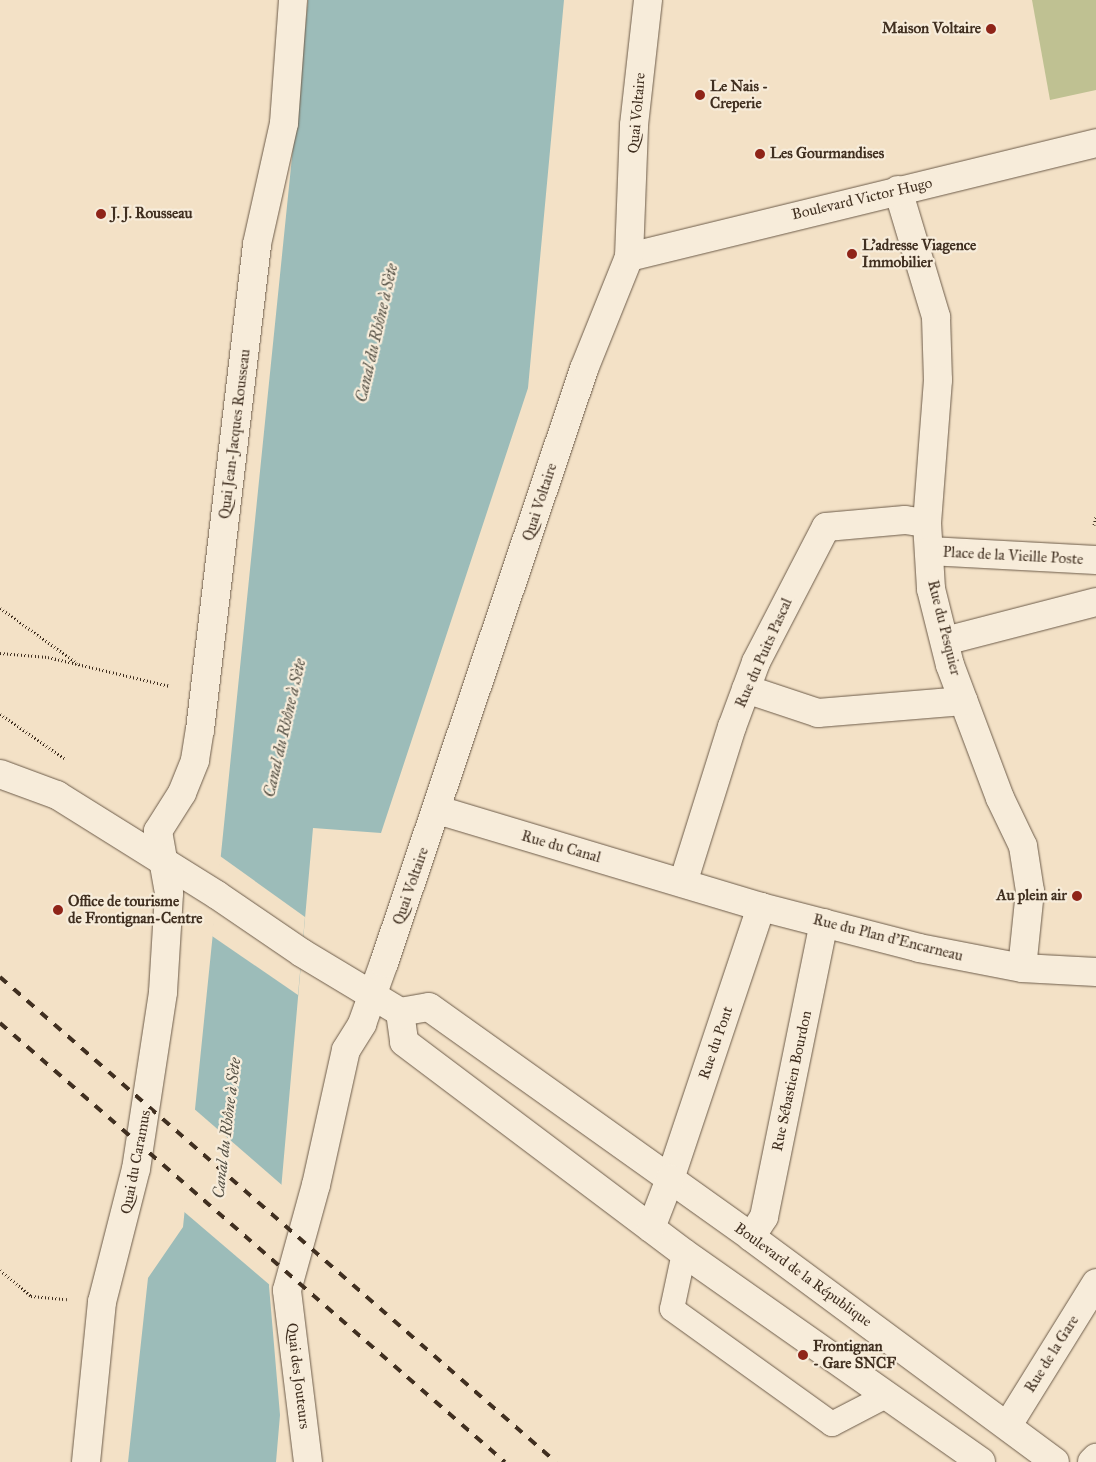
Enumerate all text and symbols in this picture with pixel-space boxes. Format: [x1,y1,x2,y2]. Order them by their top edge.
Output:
place label: Maison Voltaire [882,20,981,38]
marker: Maison Voltaire [985,23,997,35]
street label: Quai Voltaire [625,72,649,154]
place label: Le Nais - Creperie [710,77,768,112]
marker: Le Nais - Creperie [694,89,706,101]
place label: Les Gourmandises [770,145,884,163]
marker: Les Gourmandises [754,148,766,160]
street label: Boulevard Victor Hugo [790,174,934,224]
place label: J. J. Rousseau [111,205,193,223]
marker: J. J. Rousseau [95,208,107,220]
place label: L'adresse Viagence Immobilier [862,236,976,271]
marker: L'adresse Viagence Immobilier [846,248,858,260]
water label: Canal du Rhône à Sète [352,262,402,404]
street label: Quai Jean-Jacques Rousseau [216,348,254,520]
street label: Quai Voltaire [519,461,561,543]
street label: Place de la Vieille Poste [942,543,1084,569]
street label: Rue du Pesquier [923,578,965,678]
street label: Rue du Puits Pascal [732,595,796,711]
water label: Canal du Rhône à Sète [260,657,310,799]
street label: Rue du Canal [519,827,603,867]
street label: Quai Voltaire [389,845,433,927]
place label: Au plein air [997,887,1067,905]
marker: Au plein air [1071,890,1083,902]
place label: Office de tourisme de Frontignan-Centre [68,892,202,927]
marker: Office de tourisme de Frontignan-Centre [52,904,64,916]
street label: Rue du Plan d'Encarneau [811,911,965,965]
street label: Rue du Pont [695,1004,737,1082]
street label: Rue Sébastien Bourdon [768,1009,816,1153]
water label: Canal du Rhône à Sète [209,1057,245,1199]
street label: Quai du Caramus [117,1108,155,1216]
street label: Boulevard de la République [731,1219,875,1331]
street label: Rue de la Gare [1021,1312,1083,1396]
street label: Quai des Jouteurs [283,1322,313,1430]
place label: Frontignan - Gare SNCF [813,1337,896,1372]
marker: Frontignan - Gare SNCF [797,1349,809,1361]

